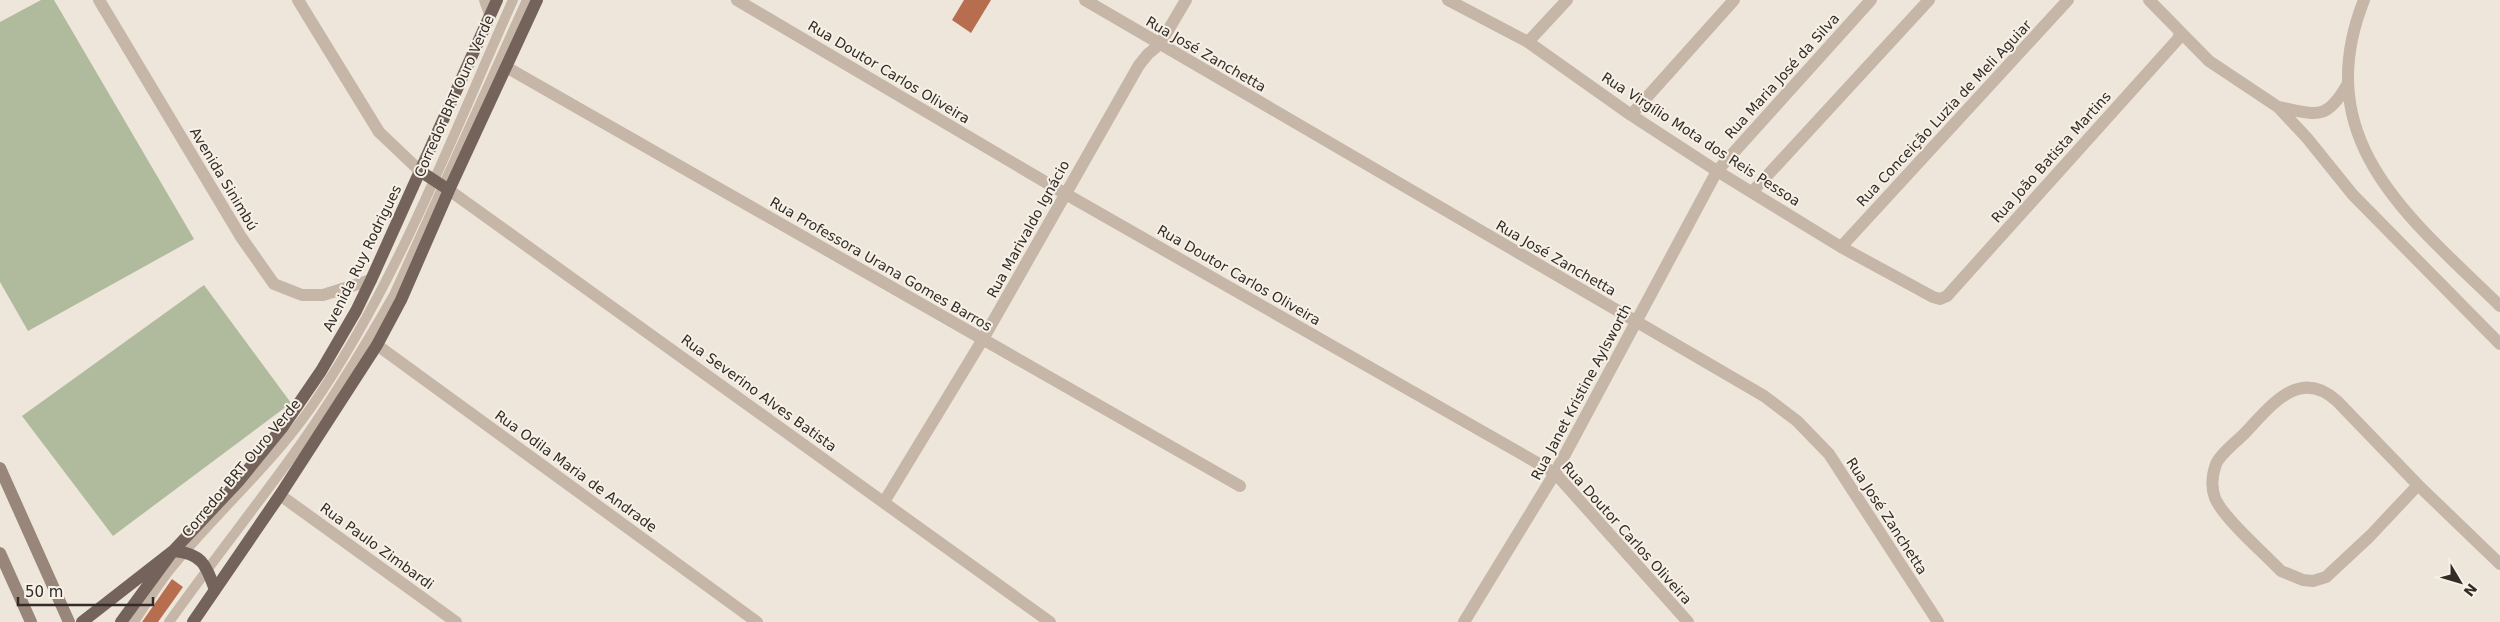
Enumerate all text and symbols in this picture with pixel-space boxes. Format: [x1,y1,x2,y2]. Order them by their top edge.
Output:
street label: Rua Maria José da Silva [1722,10,1842,142]
street label: Corredor BRT Ouro Verde [411,13,497,179]
street label: Rua José Zanchetta [1143,13,1269,95]
street label: Rua Conceição Luzia de Meli Aguiar [1853,16,2035,209]
street label: Rua Doutor Carlos Oliveira [805,17,973,127]
street label: Rua Virgílio Mota dos Reis Pessoa [1599,69,1803,209]
street label: Rua João Batista Martins [1988,88,2114,226]
street label: Avenida Sinimbú [187,125,261,233]
street label: Rua Marivaldo Ignácio [984,158,1072,300]
street label: Avenida Ruy Rodrigues [320,182,404,334]
street label: Rua Professora Urana Gomes Barros [767,194,995,334]
street label: Rua José Zanchetta [1493,217,1619,299]
street label: Rua Doutor Carlos Oliveira [1155,222,1323,328]
street label: Rua Janet Kristine Aylsworth [1528,301,1634,483]
street label: Rua Severino Alves Batista [678,331,840,455]
street label: Corredor BRT Ouro Verde [179,396,303,540]
street label: Rua Odila Maria de Andrade [492,407,660,535]
street label: Rua José Zanchetta [1843,455,1931,577]
street label: Rua Doutor Carlos Oliveira [1559,459,1695,607]
street label: Rua Paulo Zimbardi [317,500,437,592]
north arrow [2435,557,2485,607]
scale bar [18,574,152,606]
text: N [2460,580,2480,600]
text: 50 m [25,583,63,601]

